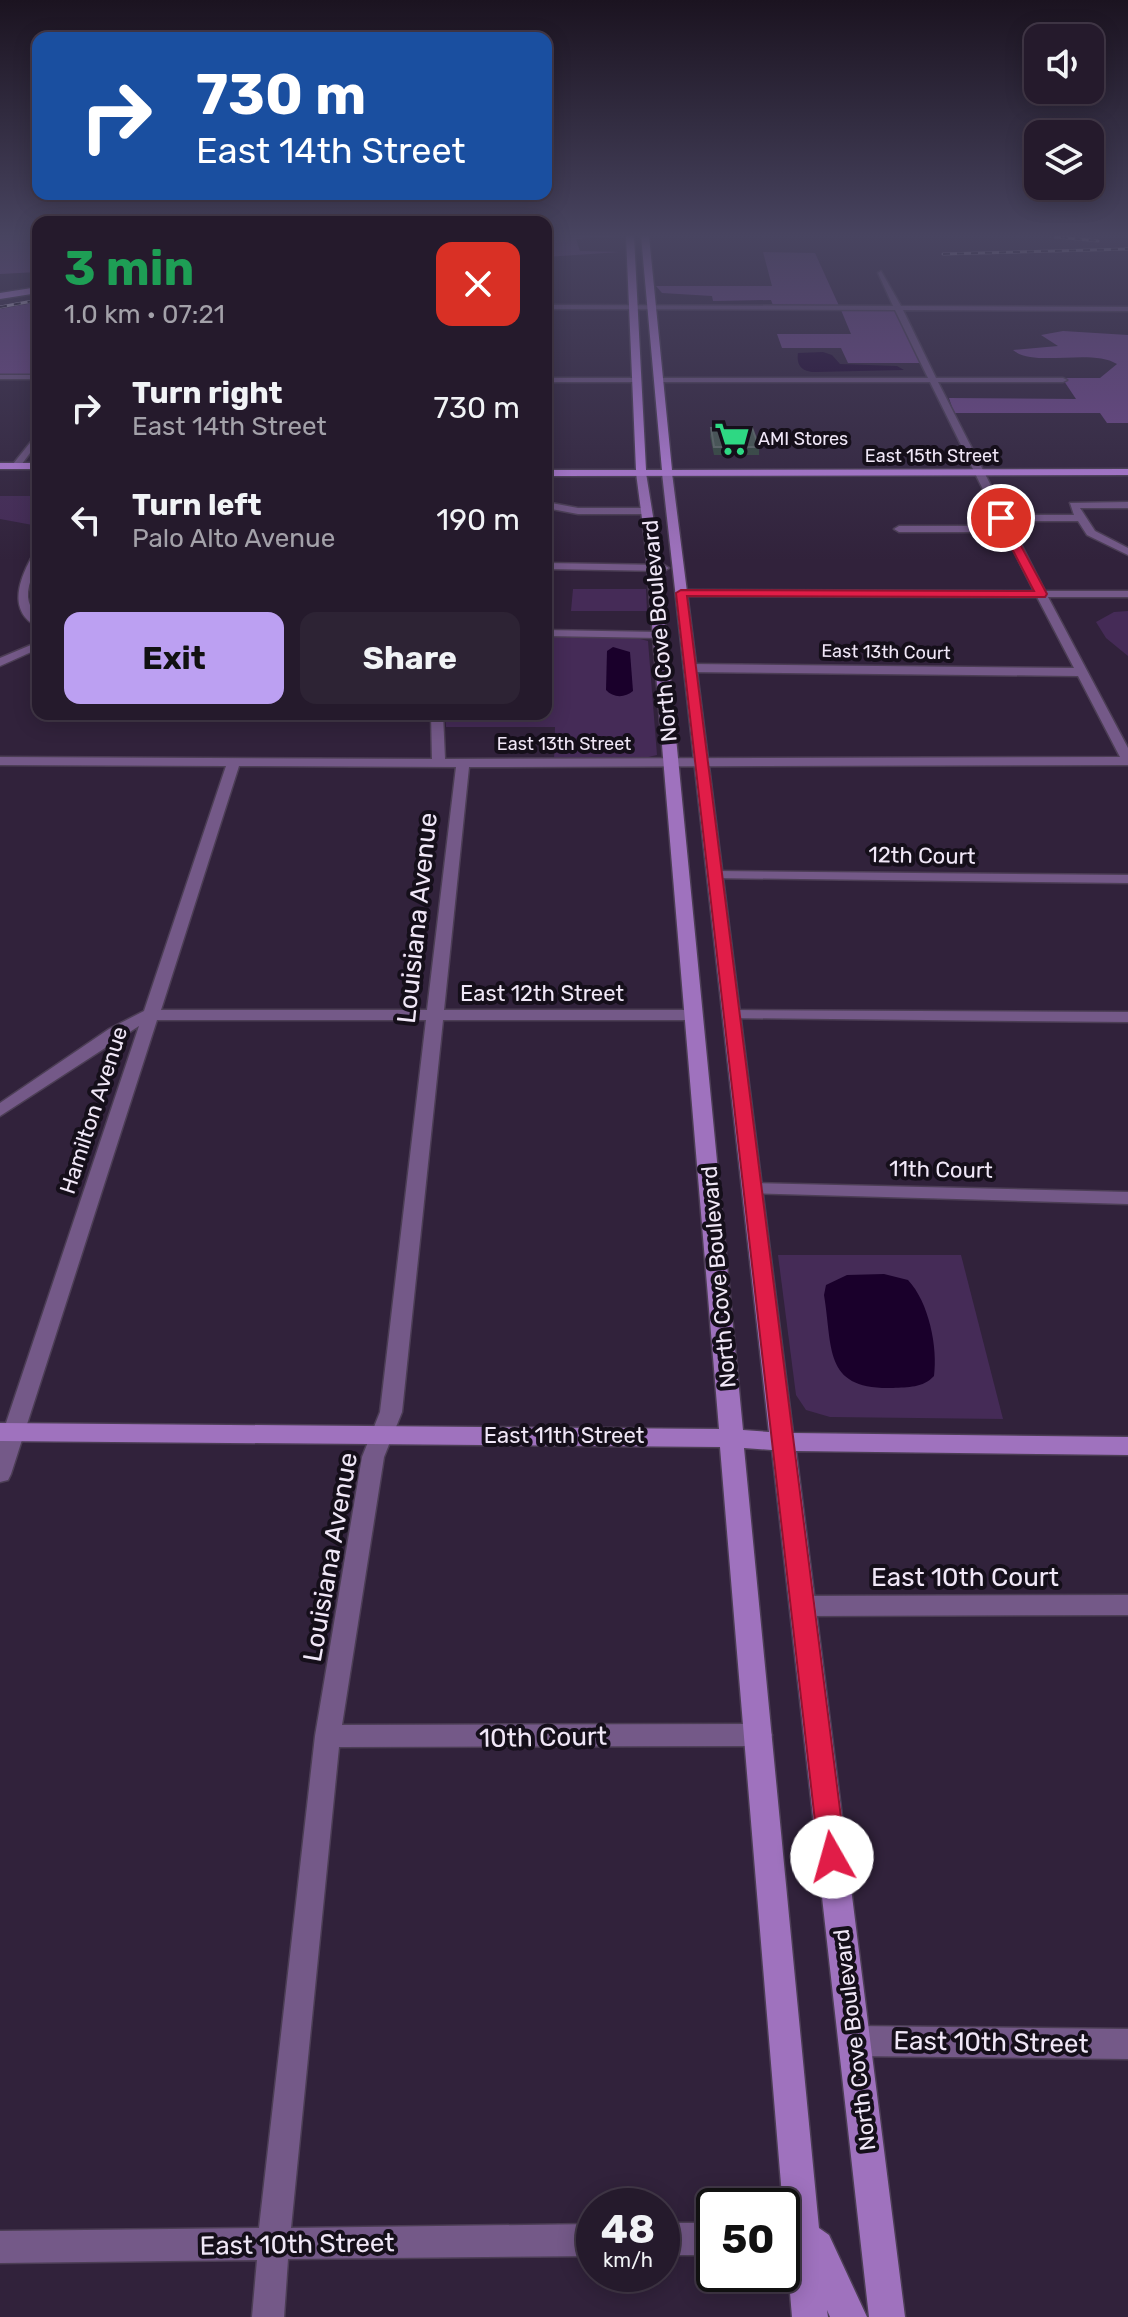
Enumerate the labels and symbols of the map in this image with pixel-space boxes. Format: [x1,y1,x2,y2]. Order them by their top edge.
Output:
supermarket icon: AMI Stores [713,420,751,458]
place label: AMI Stores [758,428,848,450]
street label: East 15th Street [865,445,999,467]
pin [967,484,1035,552]
street label: North Cove Boulevard [636,519,683,743]
street label: East 13th Court [821,640,951,664]
street label: East 13th Street [497,733,631,755]
street label: Louisiana Avenue [391,811,444,1025]
street label: 12th Court [868,841,976,870]
street label: East 12th Street [460,980,624,1007]
street label: Hamilton Avenue [54,1023,133,1197]
street label: 11th Court [889,1155,993,1184]
street label: North Cove Boulevard [695,1165,742,1389]
street label: East 11th Street [484,1422,645,1449]
street label: Louisiana Avenue [297,1450,364,1664]
street label: East 10th Court [871,1562,1059,1593]
street label: 10th Court [479,1721,607,1754]
position arrow [790,1815,874,1899]
street label: North Cove Boulevard [828,1928,881,2152]
street label: East 10th Street [893,2025,1089,2060]
speed limit sign: 50 [696,2188,800,2292]
street label: East 10th Street [199,2227,395,2262]

